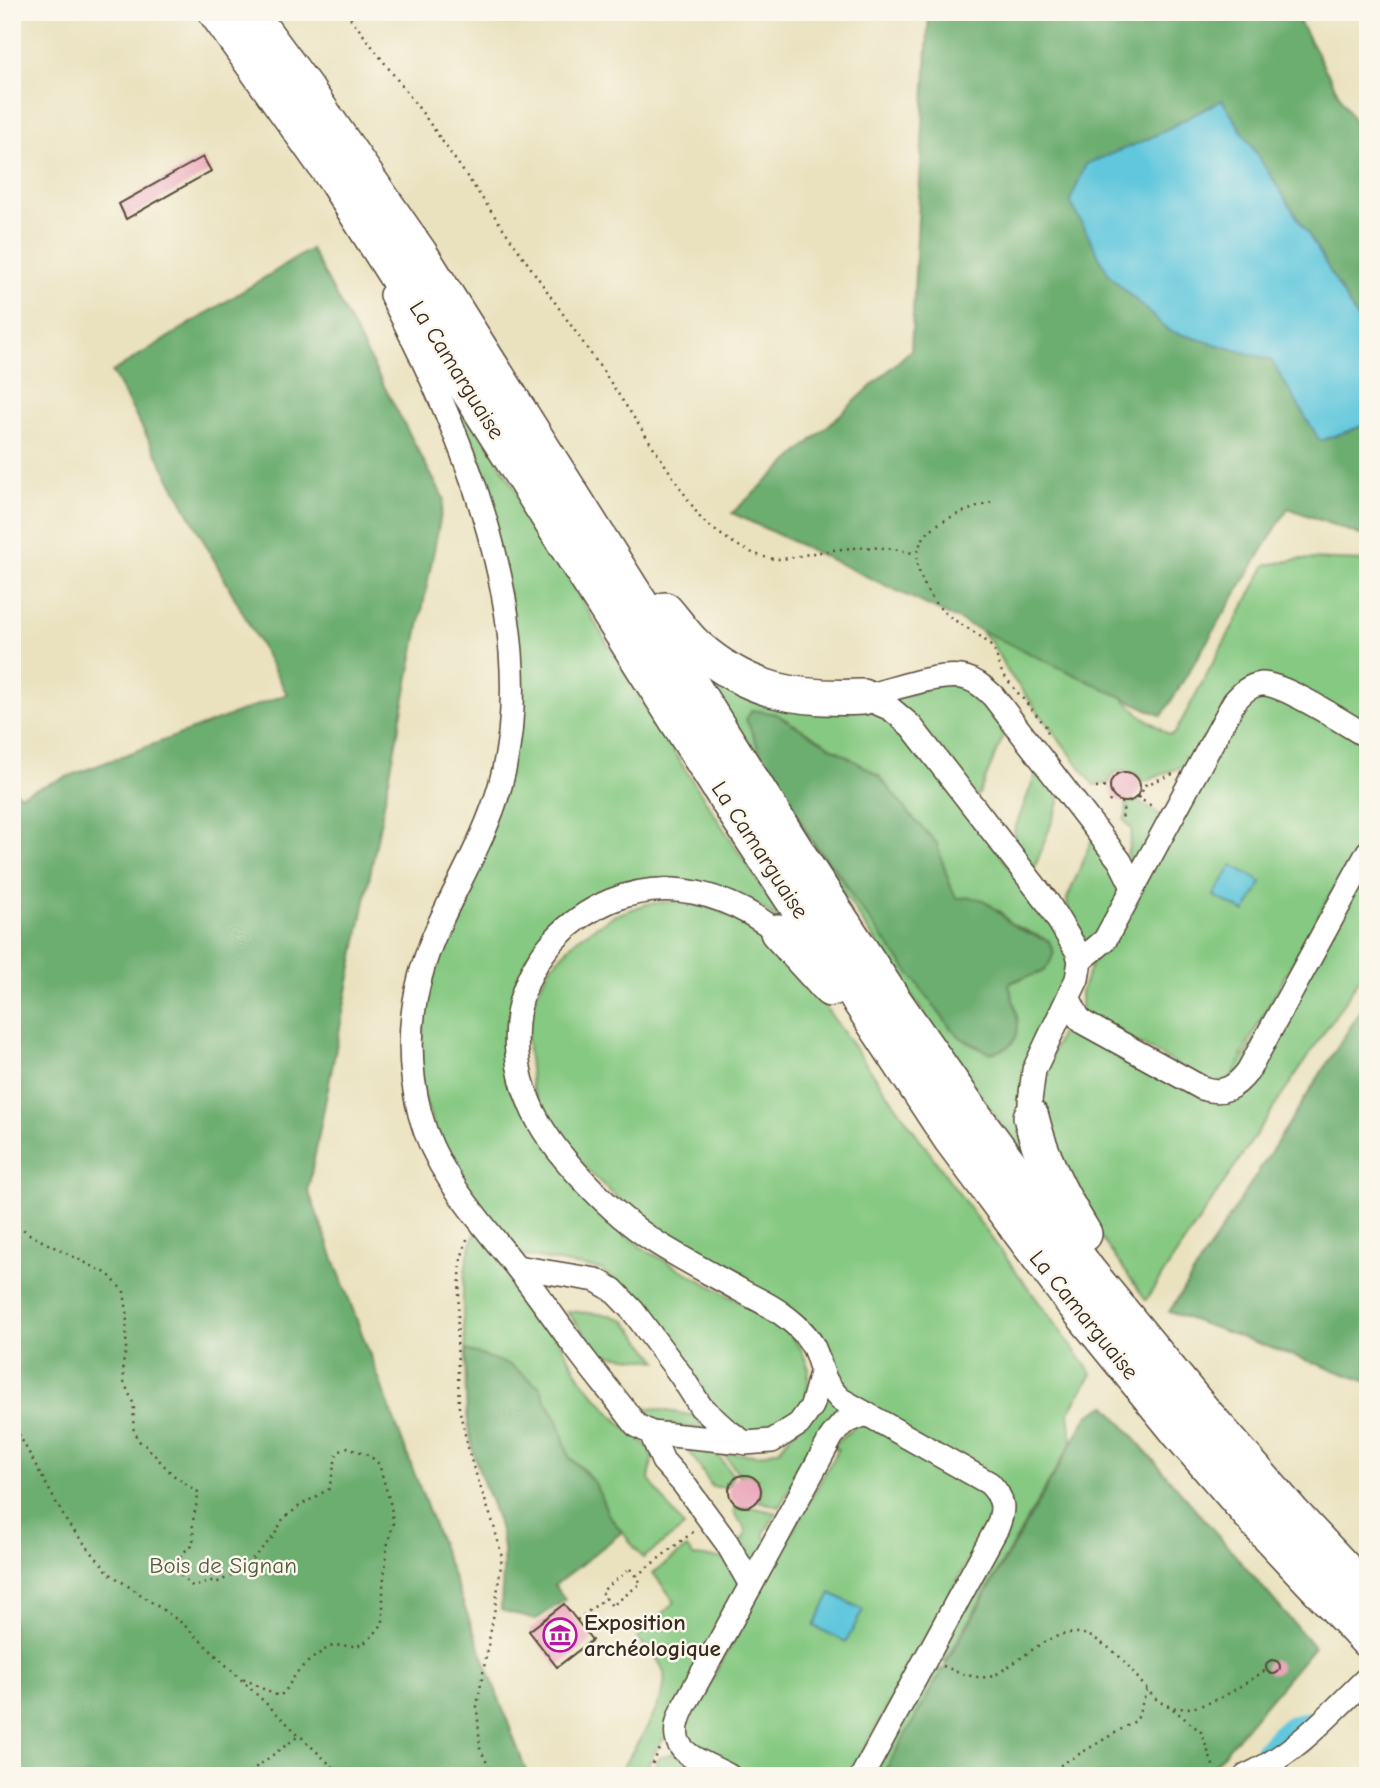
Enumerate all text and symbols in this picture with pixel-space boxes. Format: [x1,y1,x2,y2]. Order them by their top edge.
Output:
street label: La Camarguaise [404,296,510,444]
street label: La Camarguaise [706,776,814,924]
street label: La Camarguaise [1024,1245,1144,1385]
park label: Bois de Signan [149,1552,297,1579]
place label: Exposition archéologique [584,1609,721,1662]
museum icon: Exposition archéologique [541,1616,579,1654]

